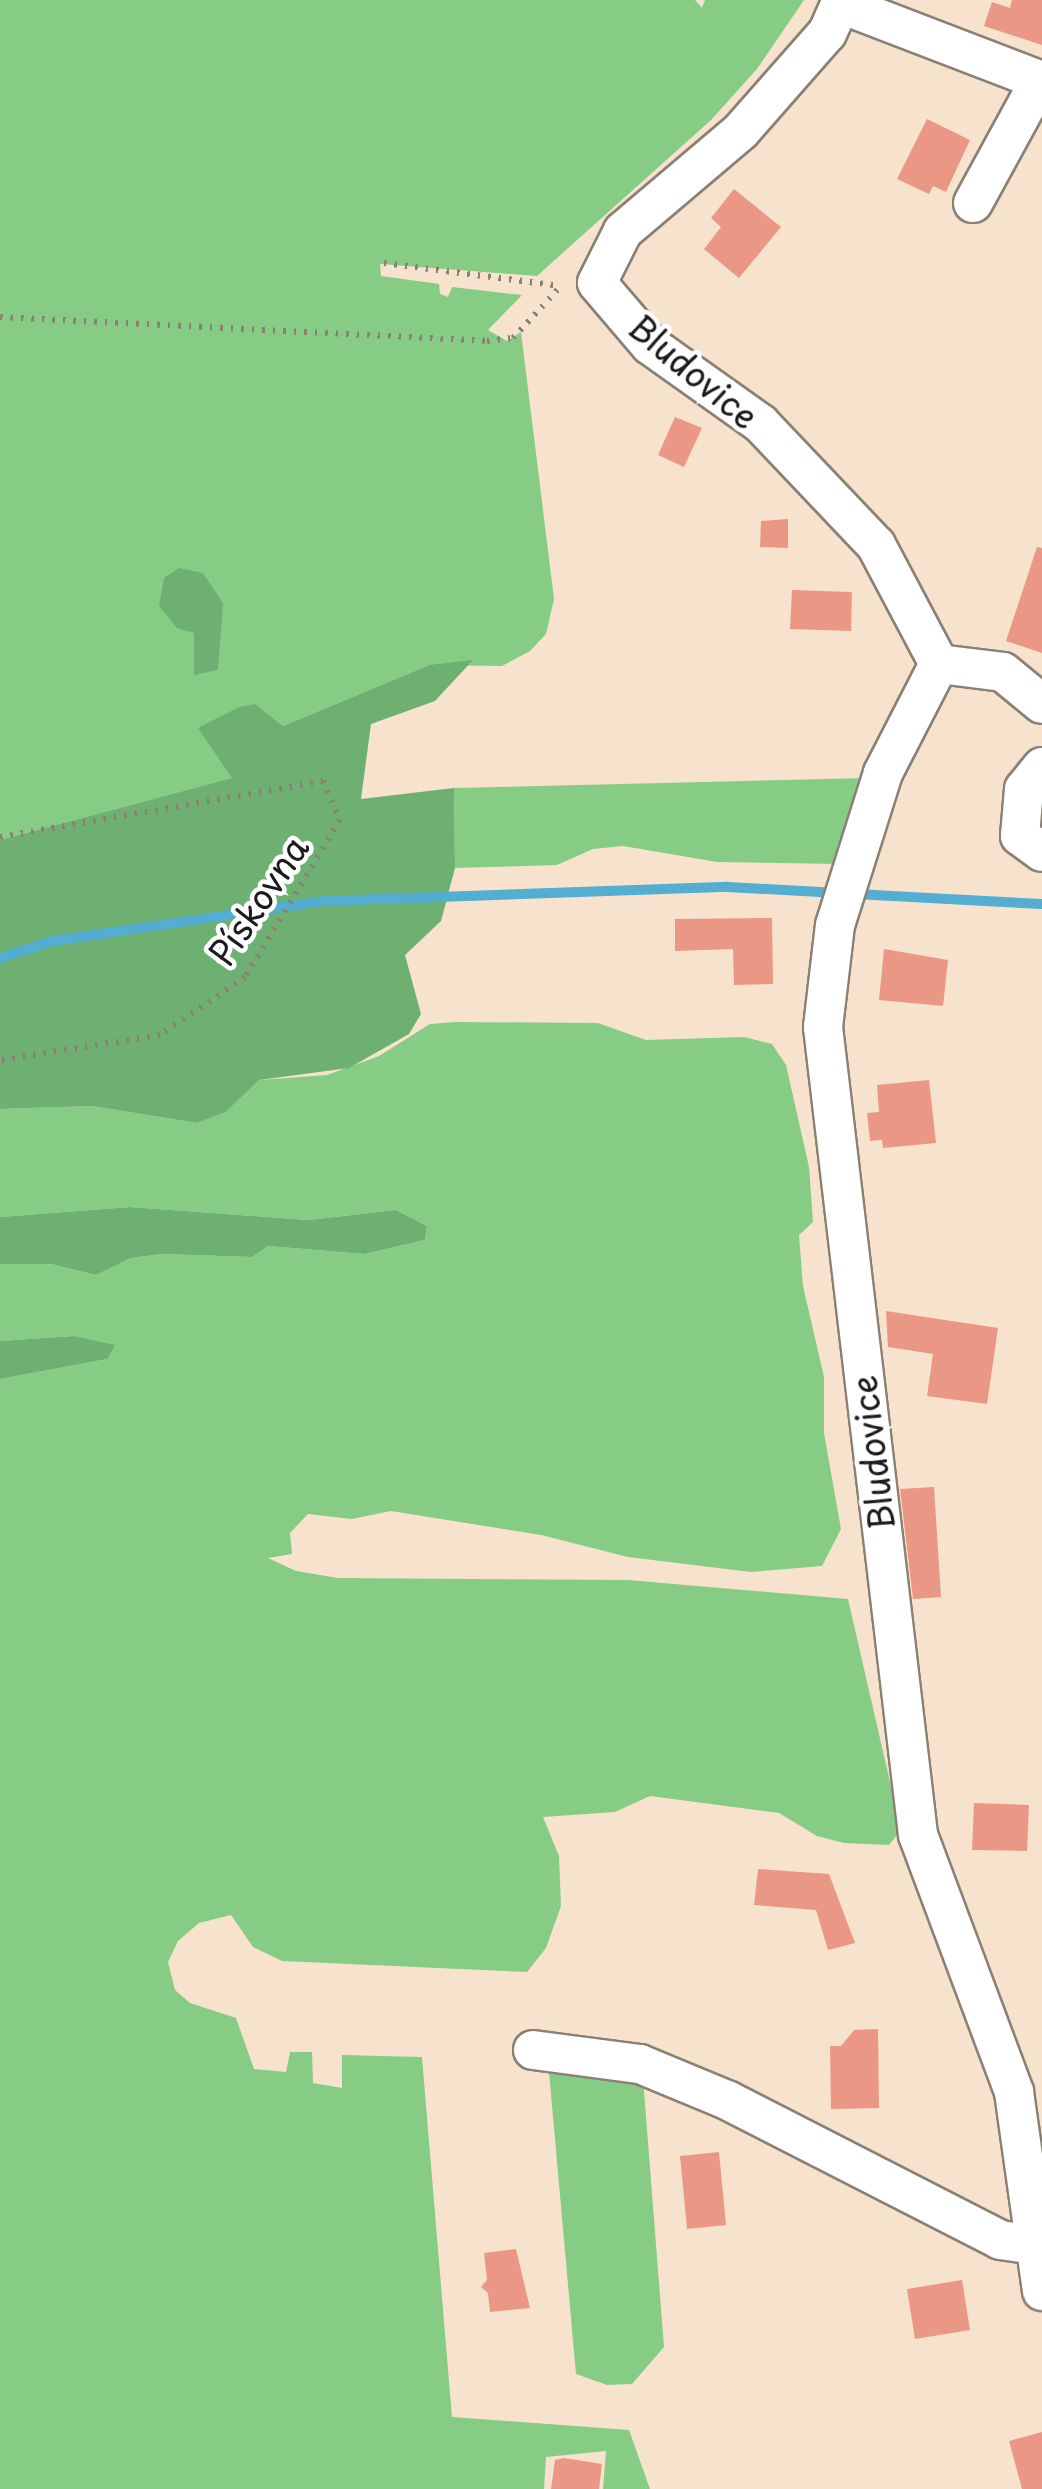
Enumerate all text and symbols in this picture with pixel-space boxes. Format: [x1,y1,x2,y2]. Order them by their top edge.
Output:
street label: Bludovice [621,305,767,437]
street label: Pískovna [200,827,316,973]
street label: Bludovice [842,1373,902,1533]

